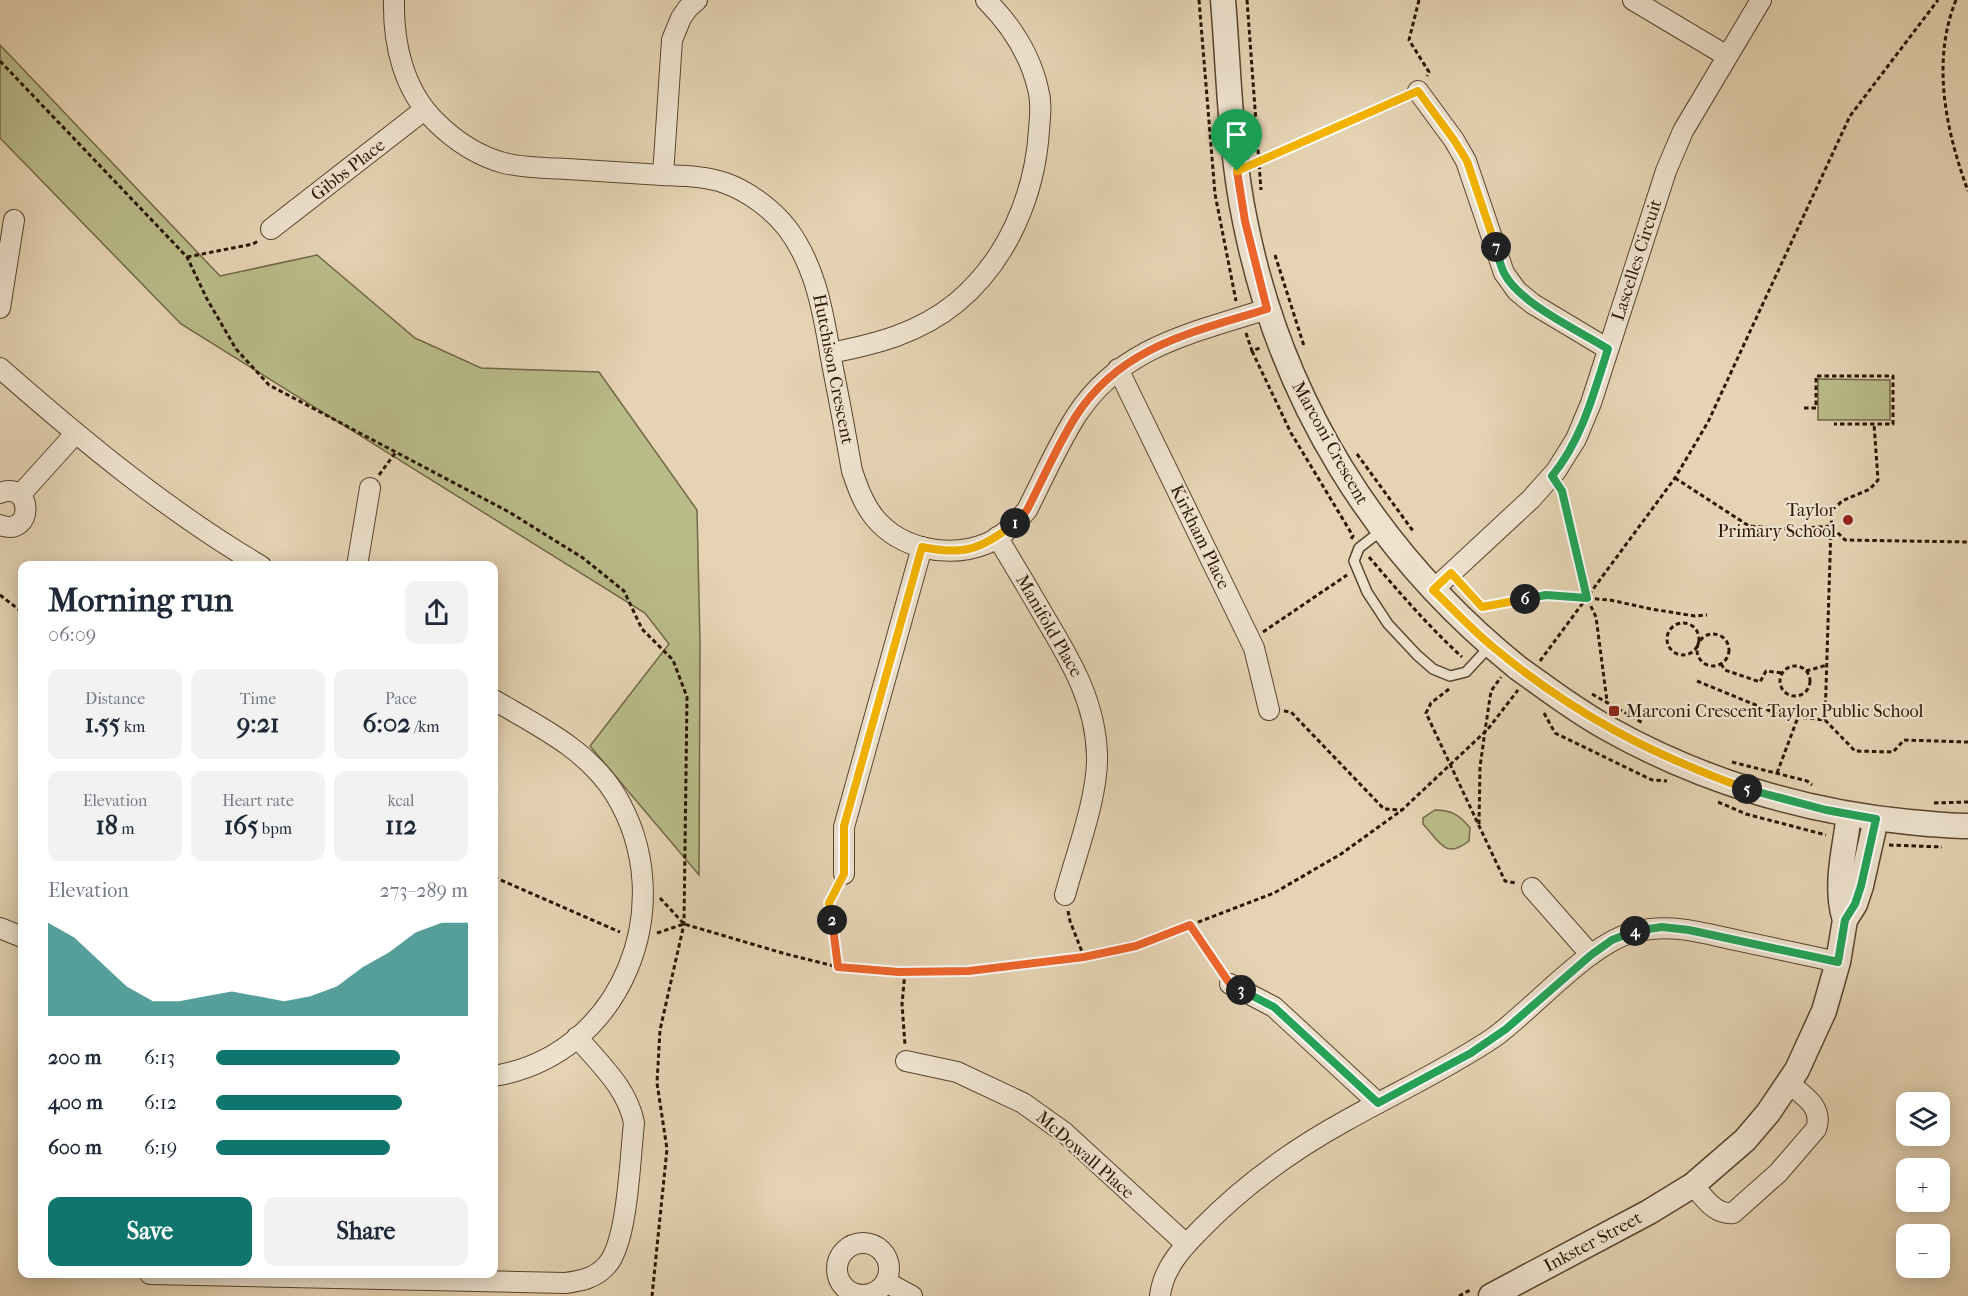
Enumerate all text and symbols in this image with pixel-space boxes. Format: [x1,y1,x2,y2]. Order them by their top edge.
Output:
pin [1211,109,1262,171]
icon: arrive [1220,118,1253,151]
street label: Gibbs Place [307,135,389,205]
street label: Lascelles Circuit [1607,196,1667,323]
pin: 7 [1481,232,1511,262]
text: 7 [1492,237,1500,256]
street label: Hutchison Crescent [808,292,858,446]
street label: Marconi Crescent [1287,378,1373,509]
street label: Kirkham Place [1166,481,1234,593]
place label: Taylor Primary School [1718,500,1836,542]
pin: 1 [1000,508,1030,538]
text: 1 [1012,513,1018,532]
marker: Taylor Primary School [1841,513,1855,527]
street label: Manifold Place [1011,571,1087,681]
text: Morning run [48,581,233,620]
button: share [405,581,468,644]
pin: 6 [1510,584,1540,614]
text: 6 [1521,589,1529,608]
text: 06:09 [48,623,96,646]
text: Distance [85,689,145,708]
text: Time [240,689,276,708]
text: Pace [385,689,417,708]
place label: Marconi Crescent Taylor Public School [1626,701,1924,722]
marker: Marconi Crescent Taylor Public School [1607,704,1621,718]
text: 1.55 [85,708,120,739]
text: 9:21 [237,708,279,739]
text: 6:02 [363,708,411,739]
text: km [120,717,145,736]
text: /km [411,717,439,736]
pin: 5 [1732,774,1762,804]
text: 5 [1744,779,1750,798]
text: Elevation [83,791,147,810]
text: Heart rate [222,791,294,810]
text: kcal [388,791,414,810]
text: 18 [95,810,118,841]
text: 165 [224,810,258,841]
text: 112 [385,810,417,841]
text: m [118,819,135,838]
text: bpm [258,819,292,838]
text: Elevation [48,879,129,902]
text: 273–289 m [379,879,468,902]
pin: 2 [817,905,847,935]
text: 2 [828,910,836,929]
pin: 4 [1620,916,1650,946]
text: 4 [1630,921,1640,940]
pin: 3 [1226,975,1256,1005]
text: 3 [1238,980,1244,999]
text: 200 m [48,1046,101,1069]
text: 6:13 [144,1046,175,1069]
text: 400 m [48,1091,103,1114]
text: 6:12 [144,1091,177,1114]
map controls [1896,1092,1950,1278]
button: layers [1896,1092,1950,1146]
street label: McDowall Place [1032,1107,1138,1203]
text: 600 m [48,1136,102,1159]
text: 6:19 [144,1136,177,1159]
button: + [1896,1158,1950,1212]
button: Save [48,1197,252,1266]
button: Share [264,1197,468,1266]
street label: Inkster Street [1541,1207,1646,1277]
button: − [1896,1224,1950,1278]

